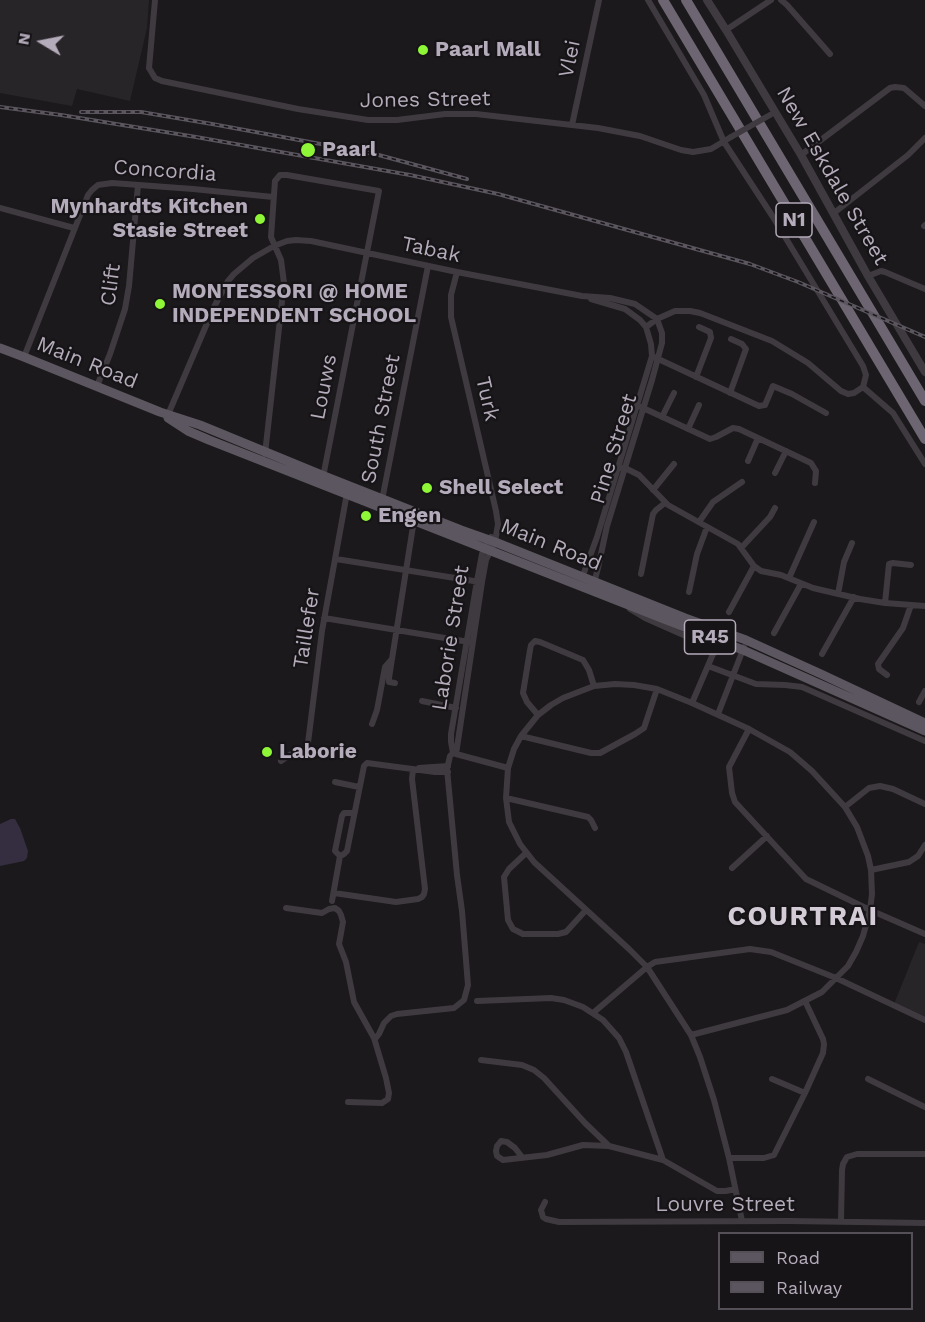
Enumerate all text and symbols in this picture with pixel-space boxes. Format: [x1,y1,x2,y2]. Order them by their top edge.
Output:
north arrow [12,12,72,72]
text: N [13,31,34,46]
place label: Paarl Mall [435,37,541,63]
street label: Vlei [554,38,586,80]
marker: Paarl Mall [416,43,430,57]
street label: New Eskdale Street [771,82,893,270]
street label: Jones Street [359,86,491,114]
place label: Paarl [322,137,377,163]
marker: Paarl [299,141,317,159]
street label: Concordia [113,155,217,187]
place label: Mynhardts Kitchen Stasie Street [50,194,248,244]
road number: N1 [776,203,812,237]
marker: Mynhardts Kitchen Stasie Street [253,212,267,226]
street label: Tabak [399,231,463,269]
street label: Clift [96,262,126,308]
place label: MONTESSORI @ HOME INDEPENDENT SCHOOL [172,279,416,329]
marker: MONTESSORI @ HOME INDEPENDENT SCHOOL [153,297,167,311]
street label: Main Road [33,331,141,395]
street label: Louws [305,352,343,422]
street label: South Street [356,352,406,486]
street label: Turk [470,374,504,424]
street label: Pine Street [585,391,643,507]
place label: Shell Select [439,475,563,501]
marker: Shell Select [420,481,434,495]
place label: Engen [378,503,441,529]
marker: Engen [359,509,373,523]
street label: Main Road [497,513,605,577]
street label: Laborie Street [427,564,475,712]
street label: Taillefer [288,586,326,670]
road number: R45 [684,620,736,654]
place label: Laborie [279,739,357,765]
marker: Laborie [260,745,274,759]
district label: COURTRAI [728,901,878,933]
street label: Louvre Street [655,1192,795,1218]
legend [718,1232,913,1310]
text: Road [776,1247,820,1268]
text: Railway [776,1277,842,1298]

